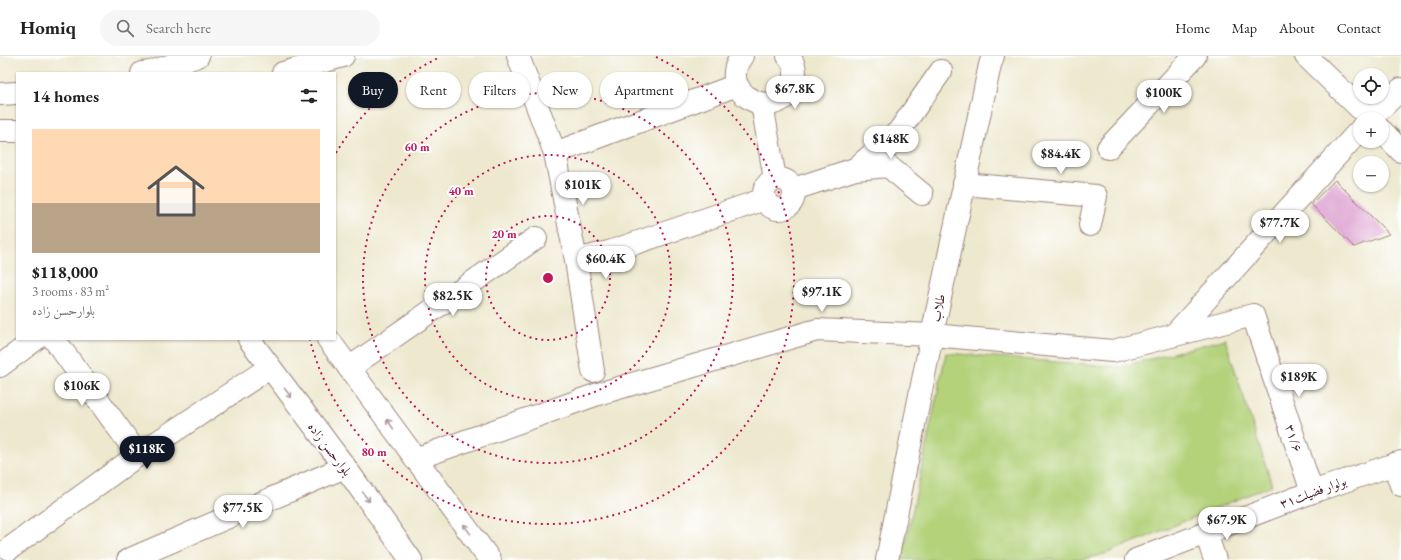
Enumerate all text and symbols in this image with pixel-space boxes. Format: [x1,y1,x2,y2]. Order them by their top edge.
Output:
search box [100,10,380,46]
text: Homiq [20,15,76,40]
icon: search [114,17,136,39]
text: Search here [146,18,211,37]
text: Home [1175,19,1210,37]
text: Map [1232,19,1257,37]
text: About [1279,19,1315,37]
text: Contact [1337,19,1381,37]
map controls [1353,68,1389,192]
button: locate [1353,68,1389,104]
chip: Buy [348,72,398,108]
chip: Rent [406,72,461,108]
chip: Filters [469,72,530,108]
chip: New [538,72,592,108]
chip: Apartment [600,72,688,108]
pin: $67.8K [762,76,828,110]
text: $67.8K [775,80,815,97]
pin: $100K [1136,80,1192,114]
text: $100K [1146,84,1182,101]
text: 14 homes [32,85,99,107]
icon: filters [298,85,320,107]
button: + [1353,112,1389,148]
pin: $148K [863,126,919,160]
text: $148K [873,130,909,147]
text: 60 m [404,139,430,155]
pin: $84.4K [1028,141,1094,175]
text: $84.4K [1041,145,1081,162]
icon: home [140,155,212,227]
button: − [1353,156,1389,192]
pin: $101K [555,172,611,206]
text: $101K [565,176,601,193]
text: 40 m [448,183,474,199]
pin: $77.7K [1247,210,1313,244]
text: $77.7K [1260,214,1300,231]
text: 20 m [491,226,517,242]
pin: $60.4K [573,246,639,280]
text: $60.4K [586,250,626,267]
text: $118,000 [32,261,98,283]
centre of rings [541,271,555,285]
pin: $97.1K [789,279,855,313]
text: 3 rooms · 83 m² [32,283,109,300]
pin: $82.5K [420,283,486,317]
text: $97.1K [802,283,842,300]
text: $82.5K [433,287,473,304]
street label: طلاب [927,292,949,324]
text: بلوارحسن زاده [32,302,95,319]
pin: $189K [1271,364,1327,398]
text: $189K [1281,368,1317,385]
pin: $106K [54,373,110,407]
text: $106K [64,377,100,394]
one-way arrow [284,387,293,398]
street label: بلوارحسن زاده [303,419,356,480]
one-way arrow [386,419,394,430]
street label: ۳۱/۶ [1282,422,1306,454]
pin: $118K [119,436,175,470]
text: $118K [129,440,165,457]
text: 80 m [361,444,387,460]
street label: بولوار فضیلت۳۱ [1277,472,1349,512]
one-way arrow [362,492,370,503]
pin: $77.5K [210,495,276,529]
text: $77.5K [223,499,263,516]
pin: $67.9K [1194,507,1260,541]
text: $67.9K [1207,511,1247,528]
one-way arrow [463,523,471,534]

